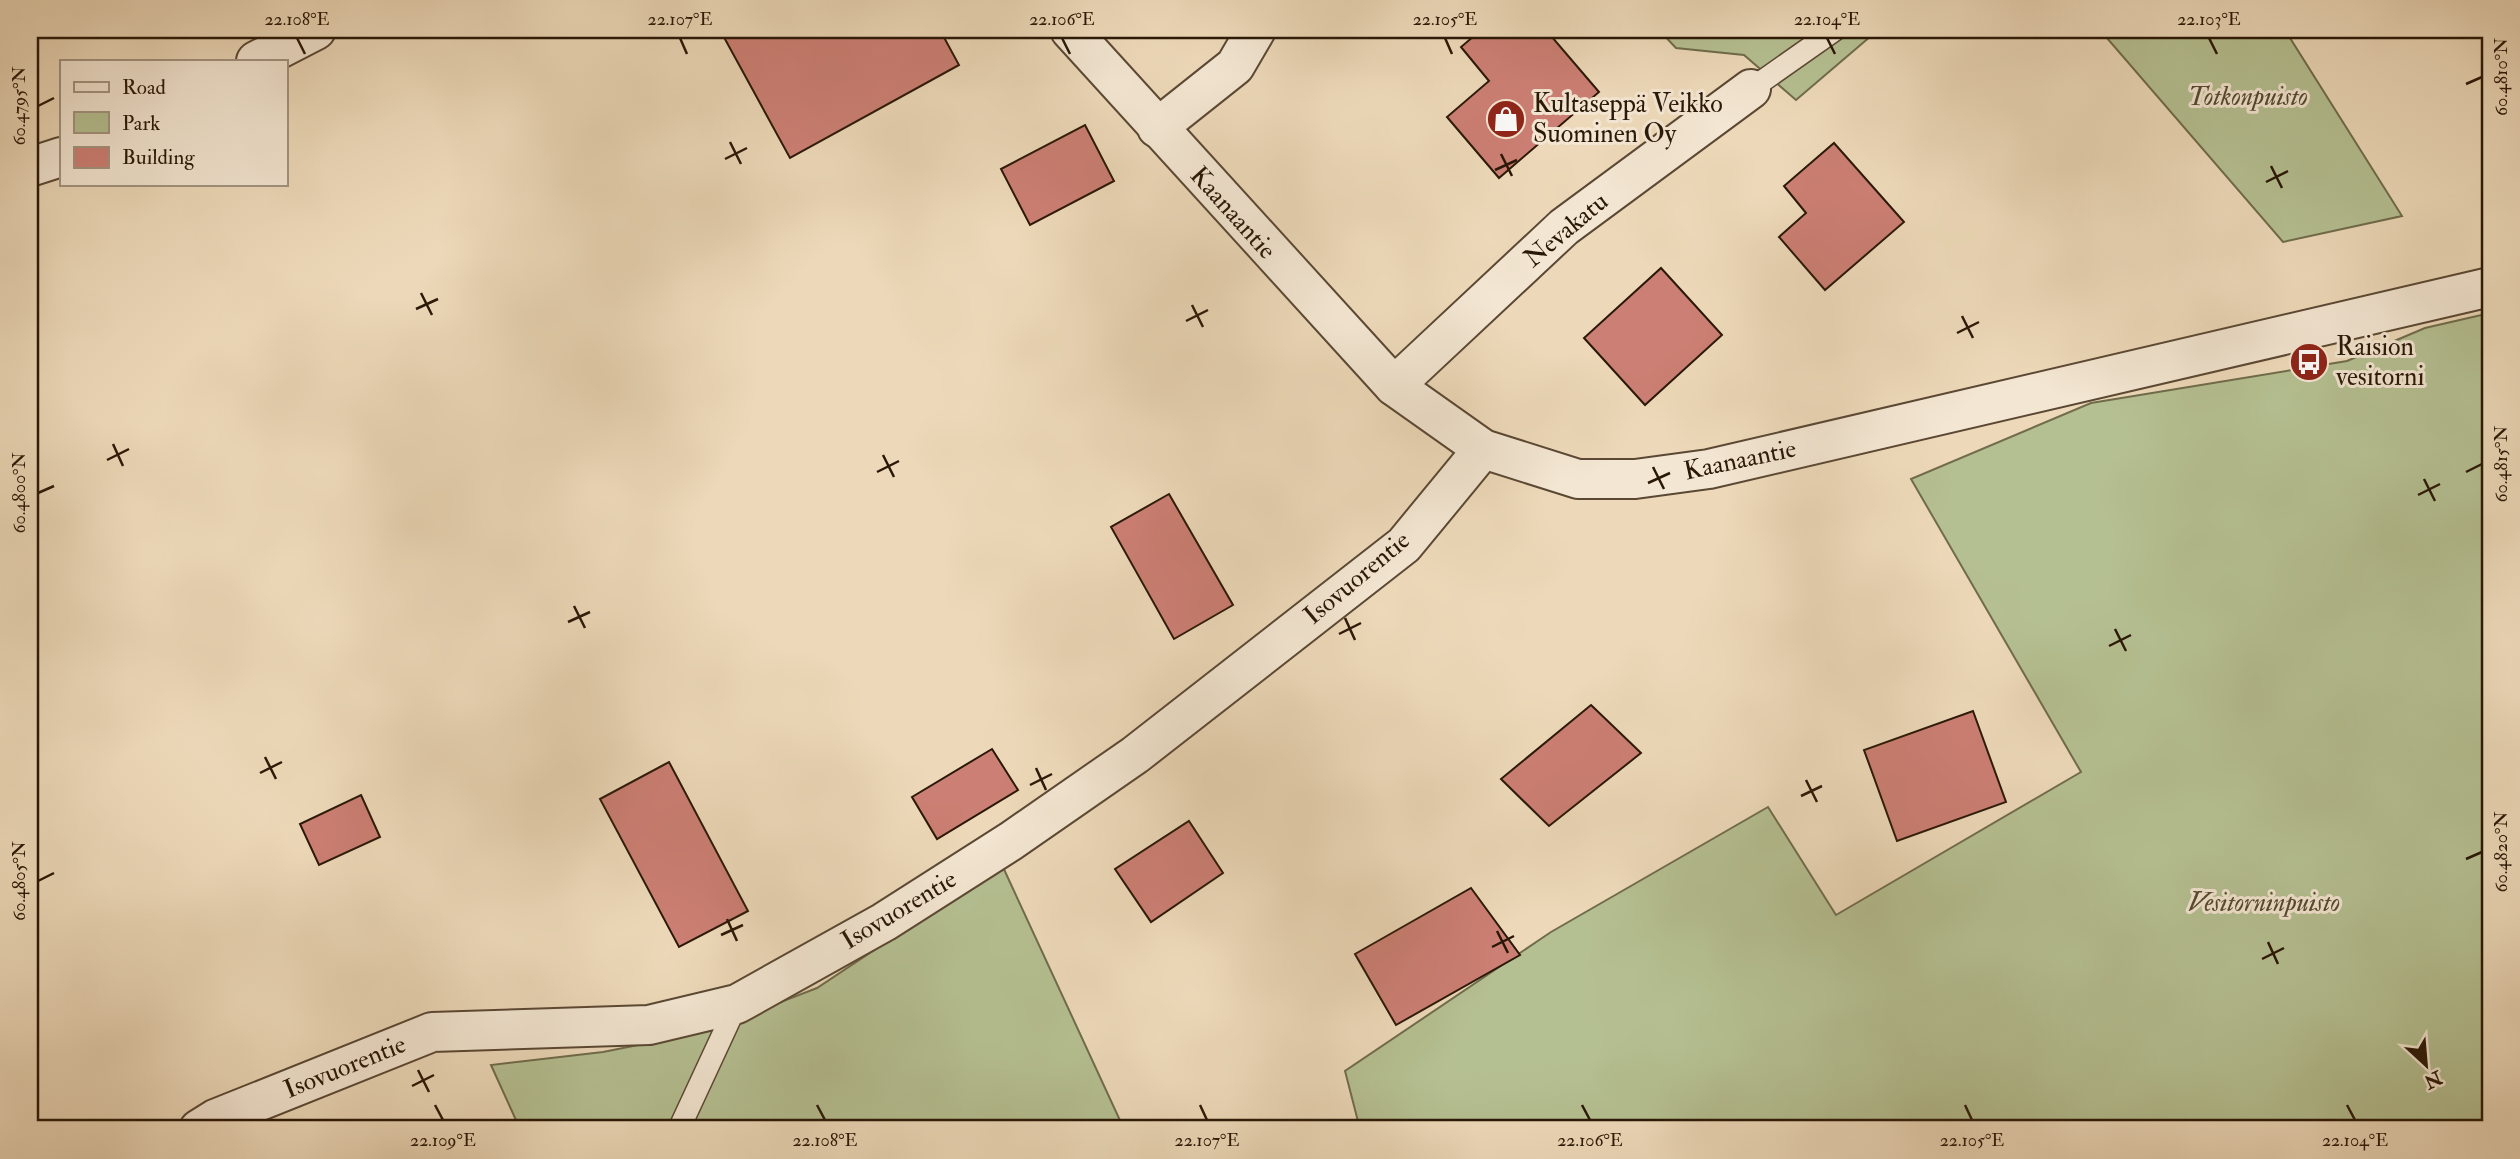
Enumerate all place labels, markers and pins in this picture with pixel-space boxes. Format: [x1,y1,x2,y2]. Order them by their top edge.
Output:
place label: Kultaseppä Veikko Suominen Oy [1533,88,1723,150]
shop icon: Kultaseppä Veikko Suominen Oy [1485,98,1527,140]
place label: Raision vesitorni [2335,331,2424,393]
bus stop icon: Raision vesitorni [2288,341,2330,383]

